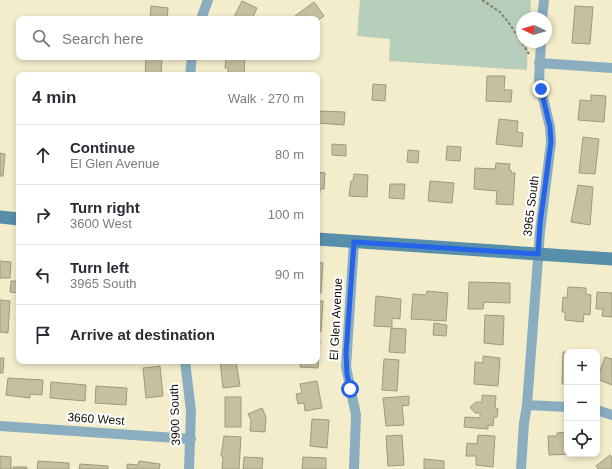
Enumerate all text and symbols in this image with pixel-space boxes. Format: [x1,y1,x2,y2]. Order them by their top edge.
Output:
north arrow [516,12,552,48]
search box [16,16,320,60]
icon: search [30,27,52,49]
text: Search here [62,30,144,47]
route end [532,80,550,98]
text: 4 min [32,88,76,107]
text: Walk · 270 m [228,91,304,106]
text: Continue [70,139,135,156]
icon: ahead [32,144,54,166]
text: 80 m [275,147,304,162]
text: El Glen Avenue [70,156,159,171]
street label: 3965 South [520,175,542,237]
text: Turn right [70,199,140,216]
icon: right [32,204,54,226]
text: 100 m [268,207,304,222]
text: 3600 West [70,216,132,231]
text: Turn left [70,259,129,276]
icon: left [32,264,54,286]
text: 90 m [275,267,304,282]
text: 3965 South [70,276,137,291]
street label: El Glen Avenue [327,277,345,361]
icon: arrive [32,324,54,346]
text: Arrive at destination [70,326,215,343]
map controls [564,349,600,457]
button: + [564,349,600,385]
route start [341,380,359,398]
street label: 3900 South [167,384,183,446]
button: − [564,385,600,421]
street label: 3660 West [67,410,126,428]
button: locate [564,421,600,457]

